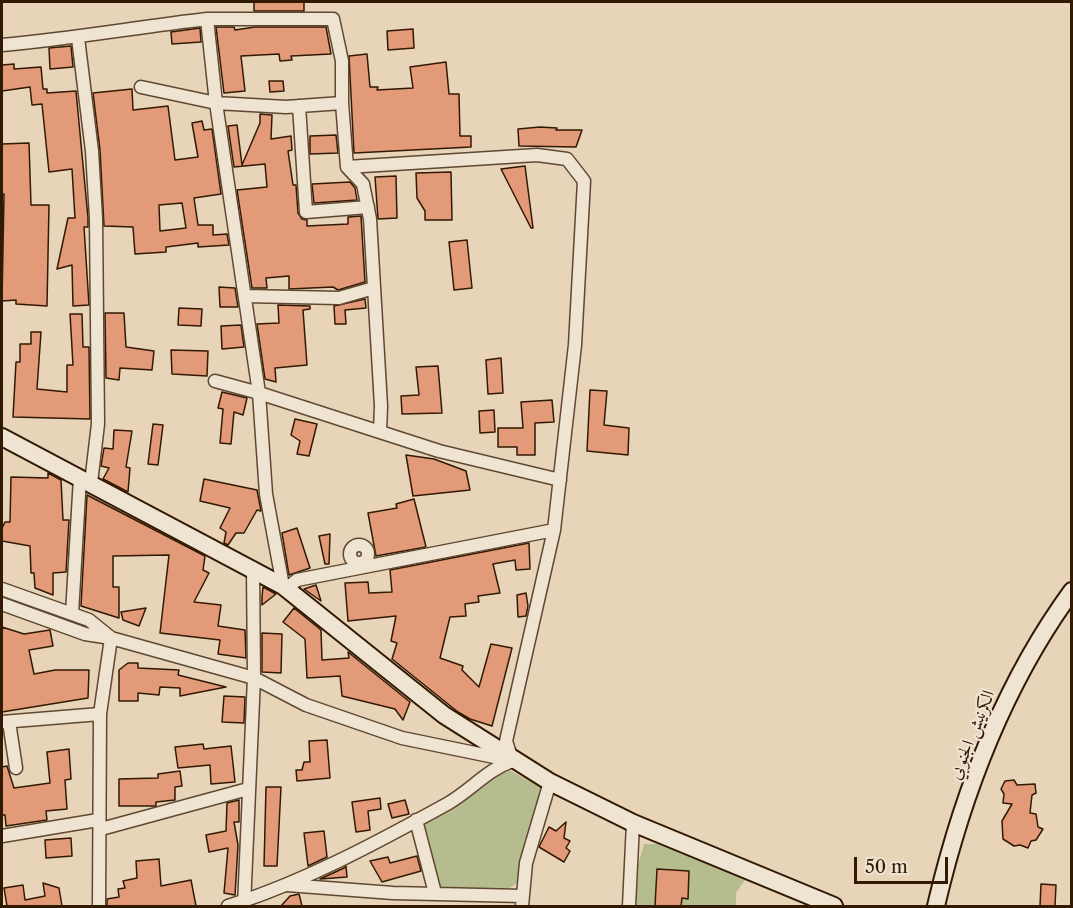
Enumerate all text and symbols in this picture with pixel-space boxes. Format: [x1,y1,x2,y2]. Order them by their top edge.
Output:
street label: الكرنيش الجنوبي [944,687,1000,783]
scale bar [857,845,952,883]
text: 50 m [865,856,908,878]

